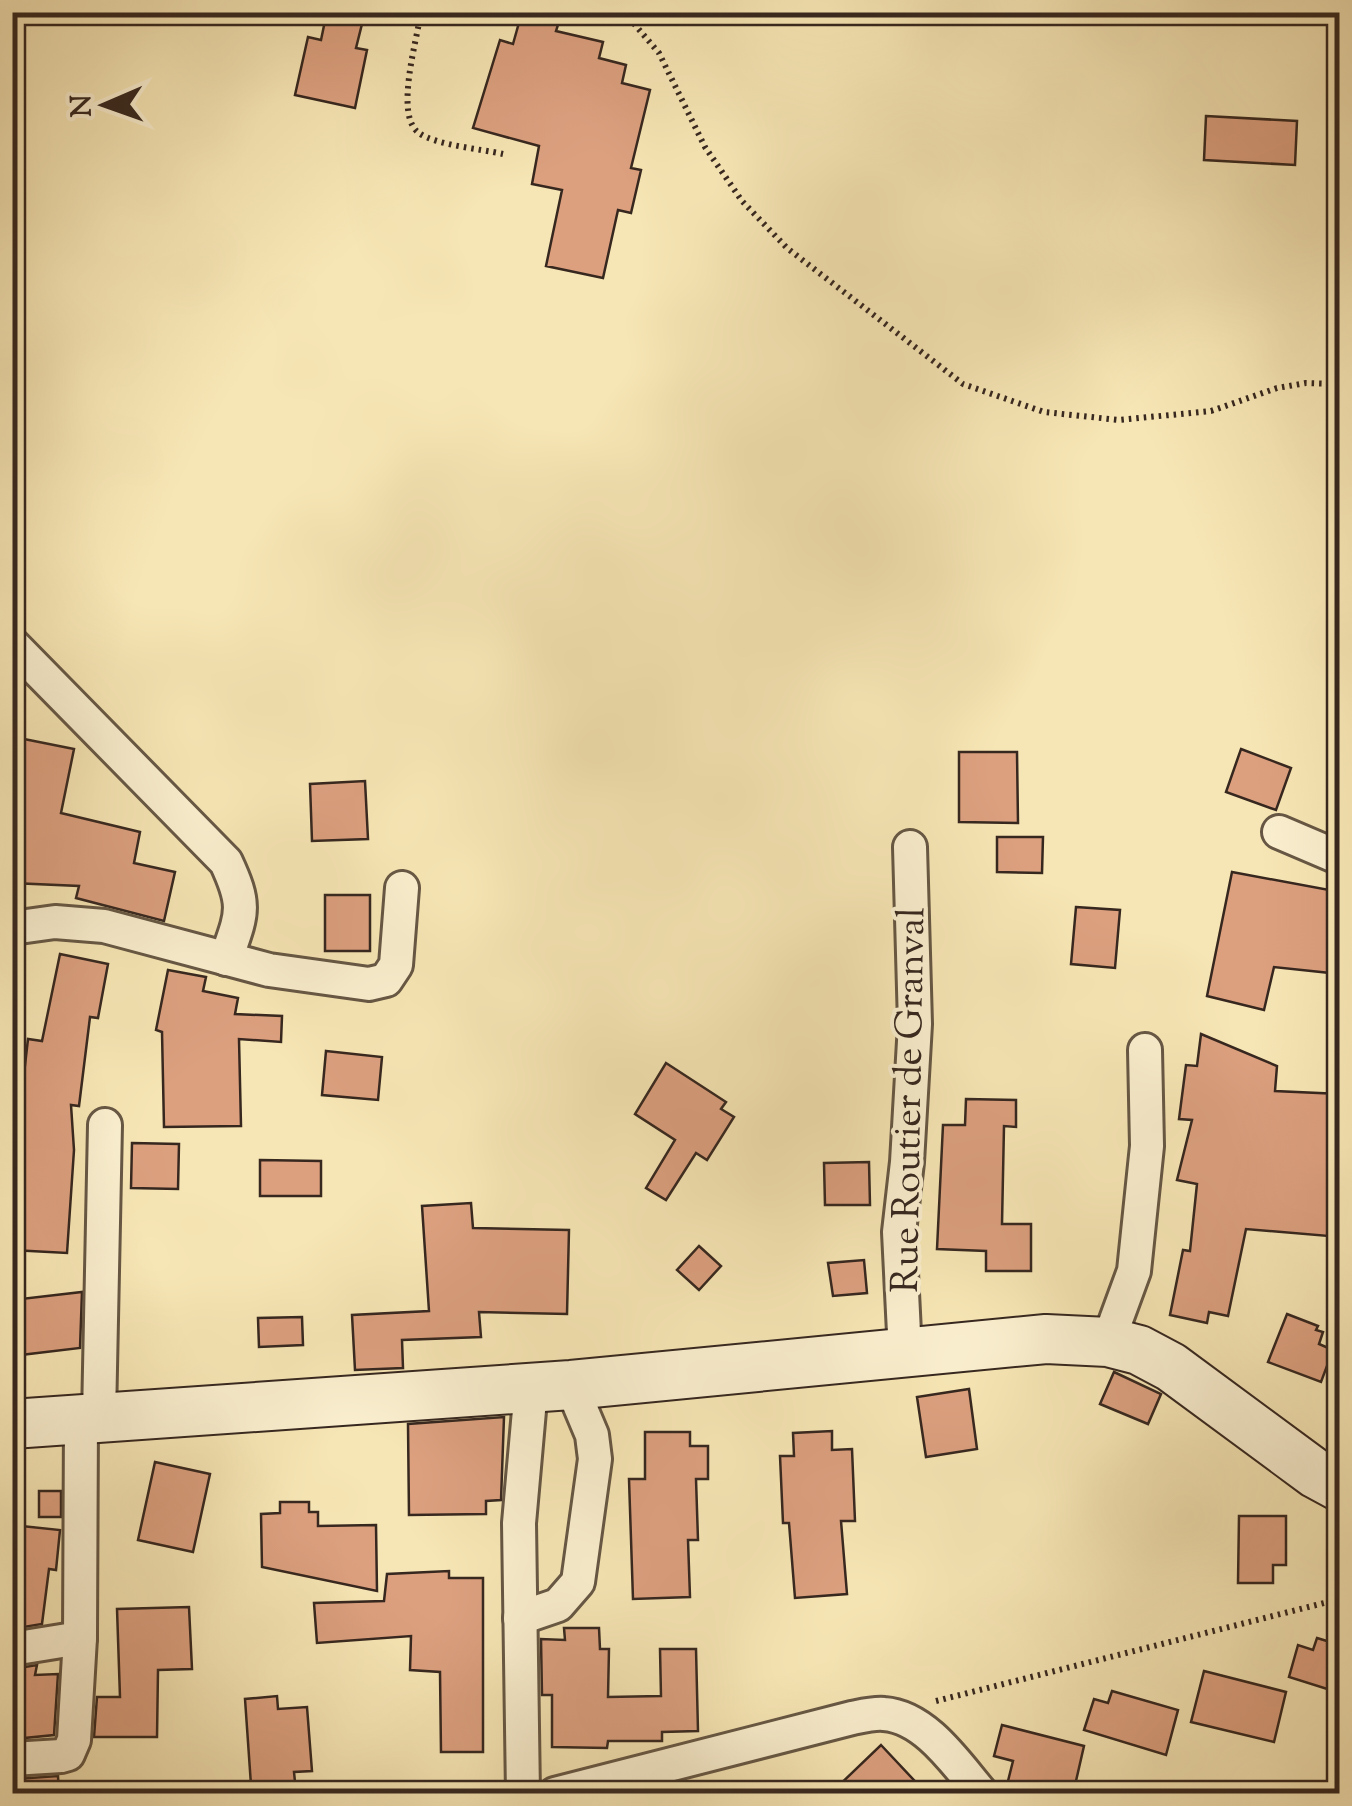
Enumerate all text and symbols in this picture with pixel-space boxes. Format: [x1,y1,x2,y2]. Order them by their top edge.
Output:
north arrow [55,55,155,155]
text: N [63,94,103,118]
street label: Rue Routier de Granval [881,907,941,1293]

